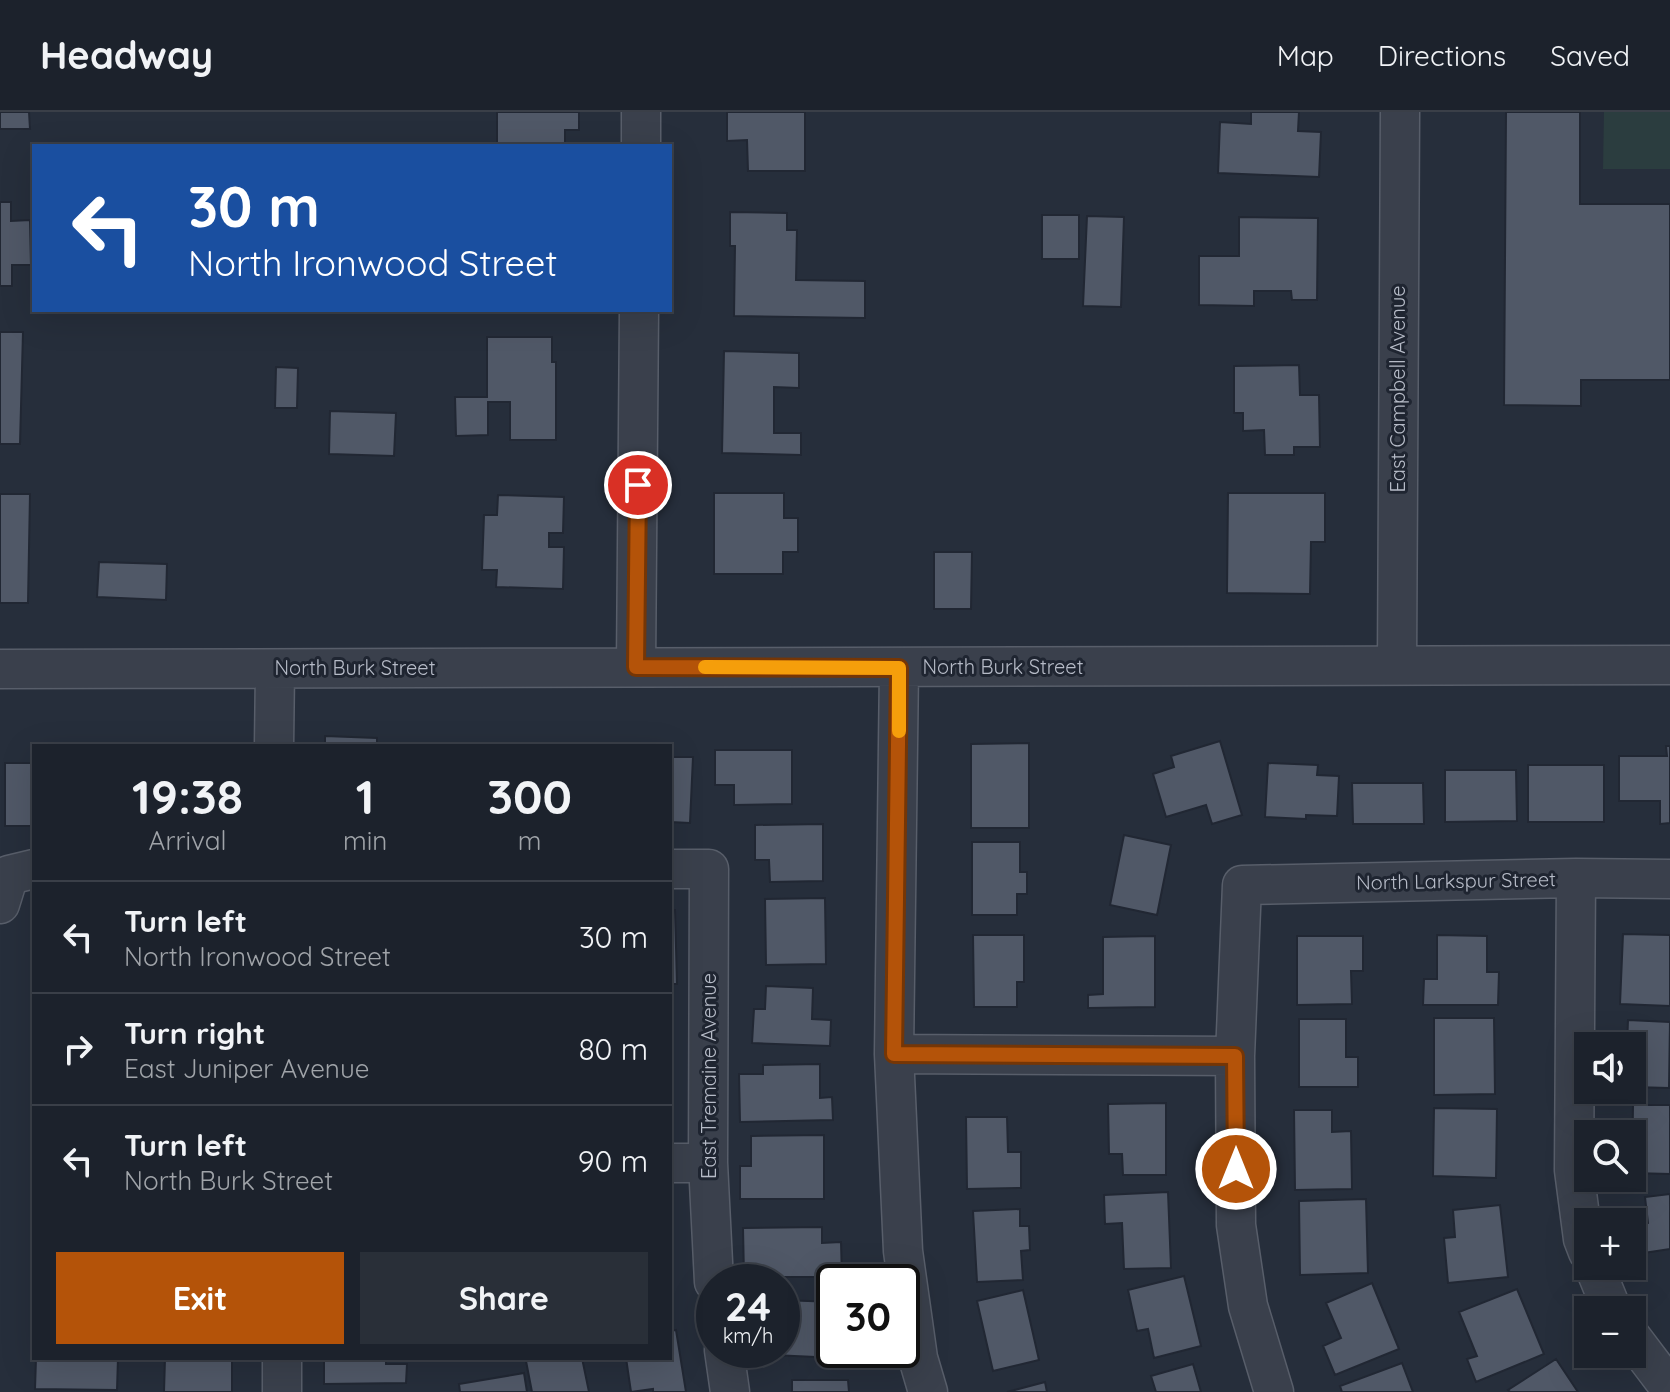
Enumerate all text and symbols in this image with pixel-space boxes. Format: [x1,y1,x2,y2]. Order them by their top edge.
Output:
text: Headway [40,31,213,79]
text: Map [1277,38,1334,73]
text: Directions [1378,38,1506,73]
text: Saved [1550,38,1630,73]
text: 30 m [188,171,320,241]
icon: left [56,176,160,280]
text: North Ironwood Street [188,240,558,285]
street label: East Campbell Avenue [1385,285,1410,493]
pin [604,451,672,519]
icon: arrive [616,463,660,507]
street label: North Burk Street [923,654,1084,679]
street label: North Burk Street [275,655,436,680]
text: 19:38 [132,766,243,826]
text: 1 [356,766,375,826]
text: 300 [487,766,572,826]
text: Arrival [149,824,226,857]
text: min [343,824,387,857]
text: m [518,824,542,857]
street label: North Larkspur Street [1356,866,1556,895]
text: Turn left [124,902,247,940]
icon: left [56,915,100,959]
text: 30 m [579,918,648,956]
text: North Ironwood Street [124,940,391,973]
street label: East Tremaine Avenue [696,973,721,1179]
text: Turn right [124,1014,265,1052]
icon: right [56,1027,100,1071]
text: 80 m [578,1030,648,1068]
map controls [1574,1032,1646,1368]
button: sound [1574,1032,1646,1104]
text: East Juniper Avenue [124,1052,369,1085]
button: search [1574,1120,1646,1192]
text: Turn left [124,1126,247,1164]
position arrow [1194,1127,1278,1211]
icon: left [56,1139,100,1183]
text: 90 m [578,1142,648,1180]
text: North Burk Street [124,1164,333,1197]
button: + [1574,1208,1646,1280]
button: Exit [56,1252,344,1344]
button: Share [360,1252,648,1344]
speed limit sign: 30 [816,1264,920,1368]
text: 24 [725,1281,771,1331]
button: − [1574,1296,1646,1368]
text: km/h [723,1323,773,1348]

